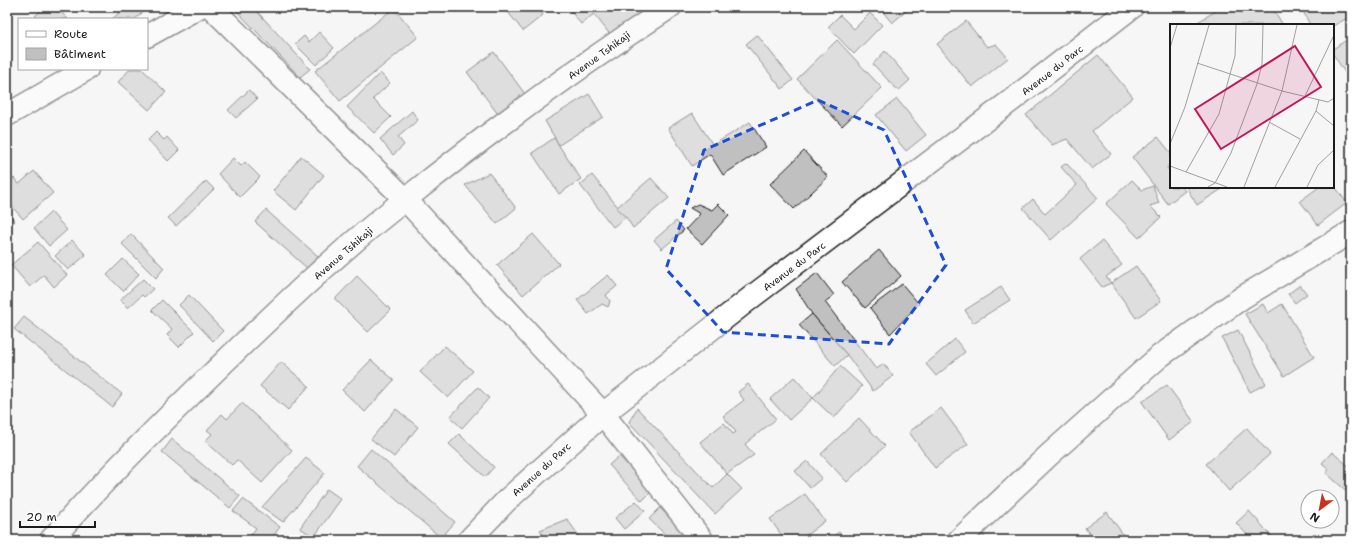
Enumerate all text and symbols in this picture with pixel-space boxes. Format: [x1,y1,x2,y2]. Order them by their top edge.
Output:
legend [18,18,148,70]
inset map [1170,24,1334,188]
text: Route [54,26,88,42]
street label: Avenue Tshikaji [565,28,633,82]
street label: Avenue du Parc [1019,42,1086,98]
text: Bâtiment [54,46,106,62]
street label: Avenue Tshikaji [311,224,376,283]
street label: Avenue du Parc [761,239,828,294]
street label: Avenue du Parc [509,440,573,499]
north arrow [1300,489,1340,529]
scale bar [20,503,95,529]
text: N [1307,508,1323,526]
text: 20 m [26,509,57,525]

